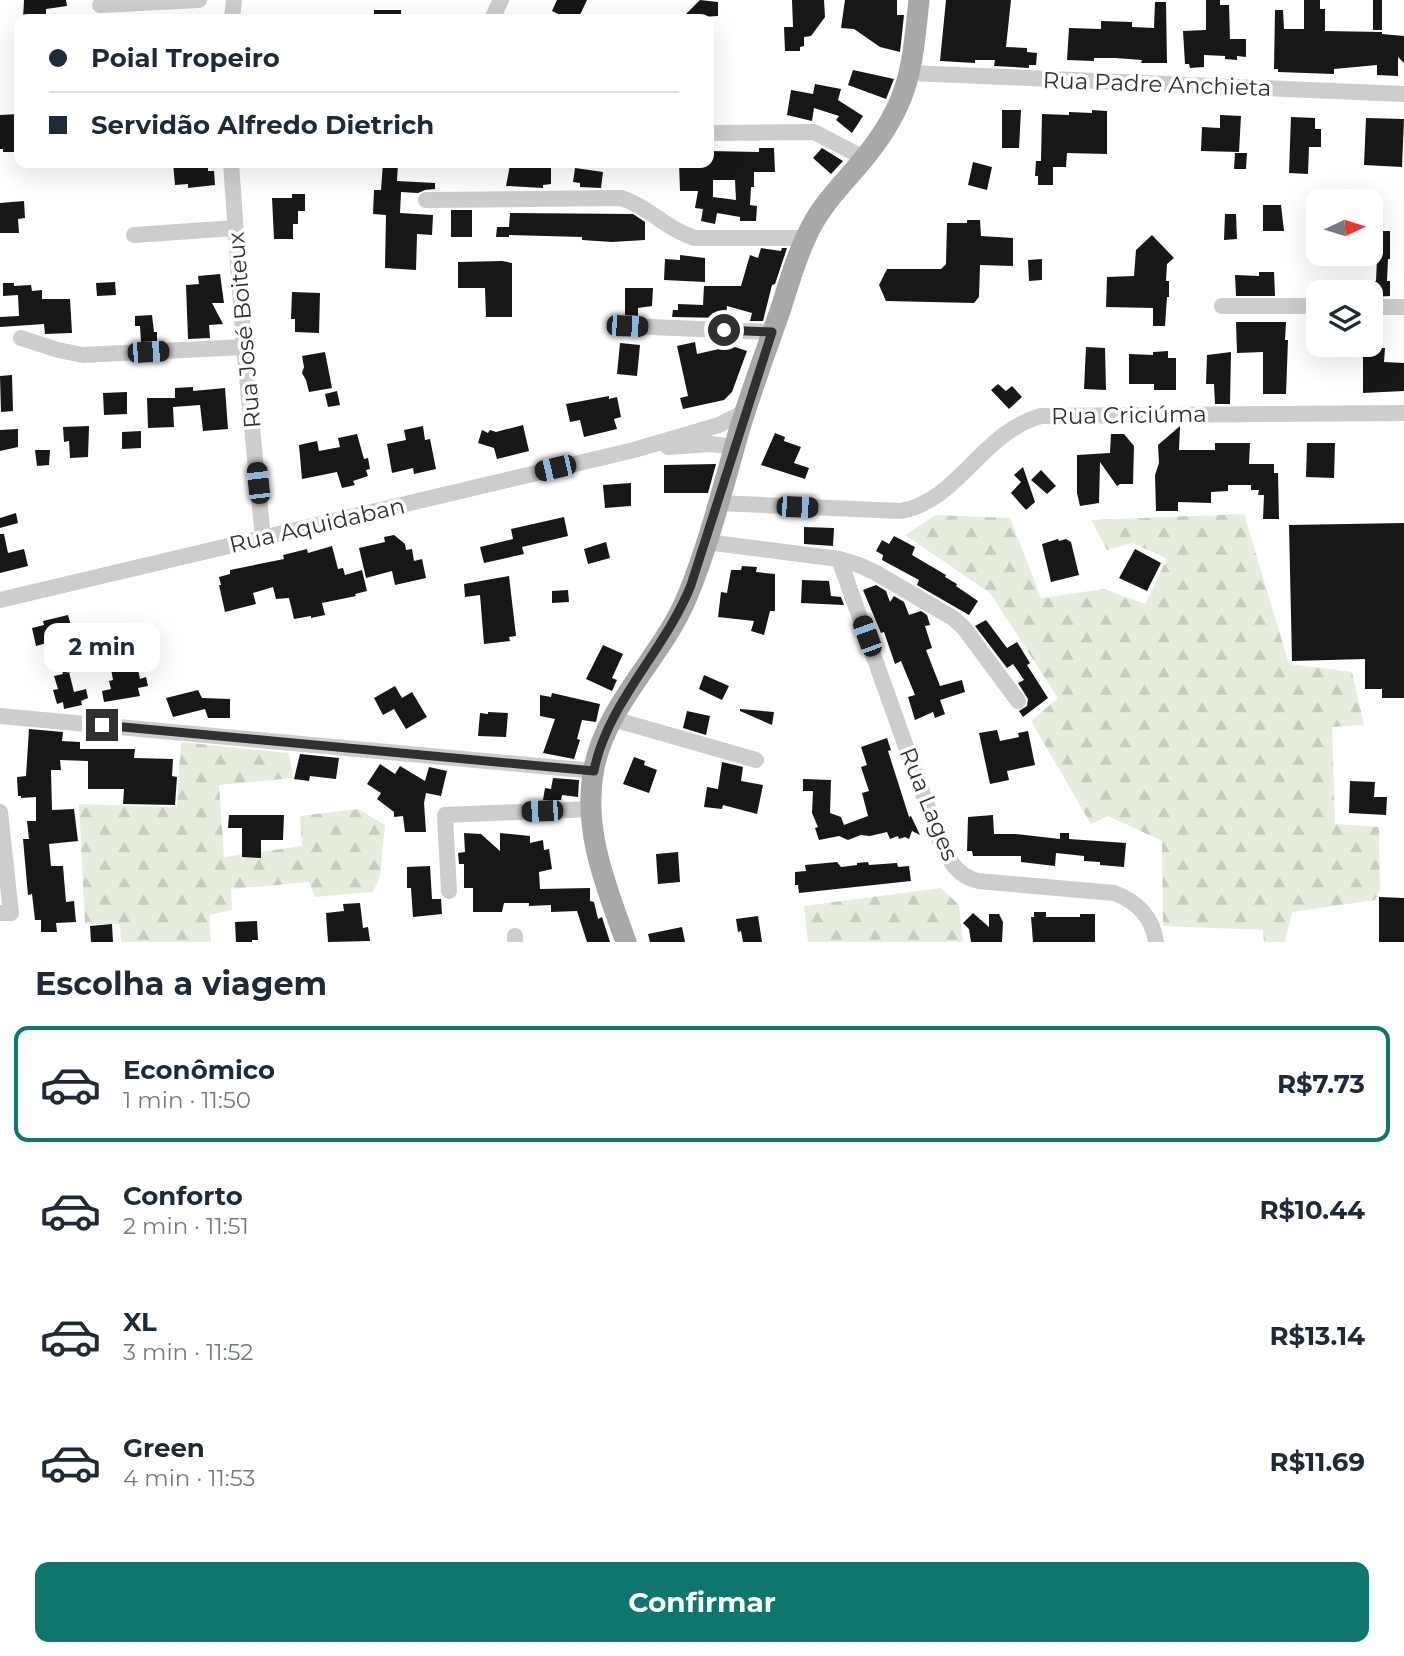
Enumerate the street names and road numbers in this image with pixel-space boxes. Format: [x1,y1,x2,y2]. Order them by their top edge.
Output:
street label: Rua Padre Anchieta [1042,66,1272,102]
street label: Rua José Boiteux [221,231,267,429]
street label: Rua Criciúma [1051,400,1207,430]
street label: Rua Aquidaban [227,491,407,559]
street label: Rua Lages [894,743,964,865]

